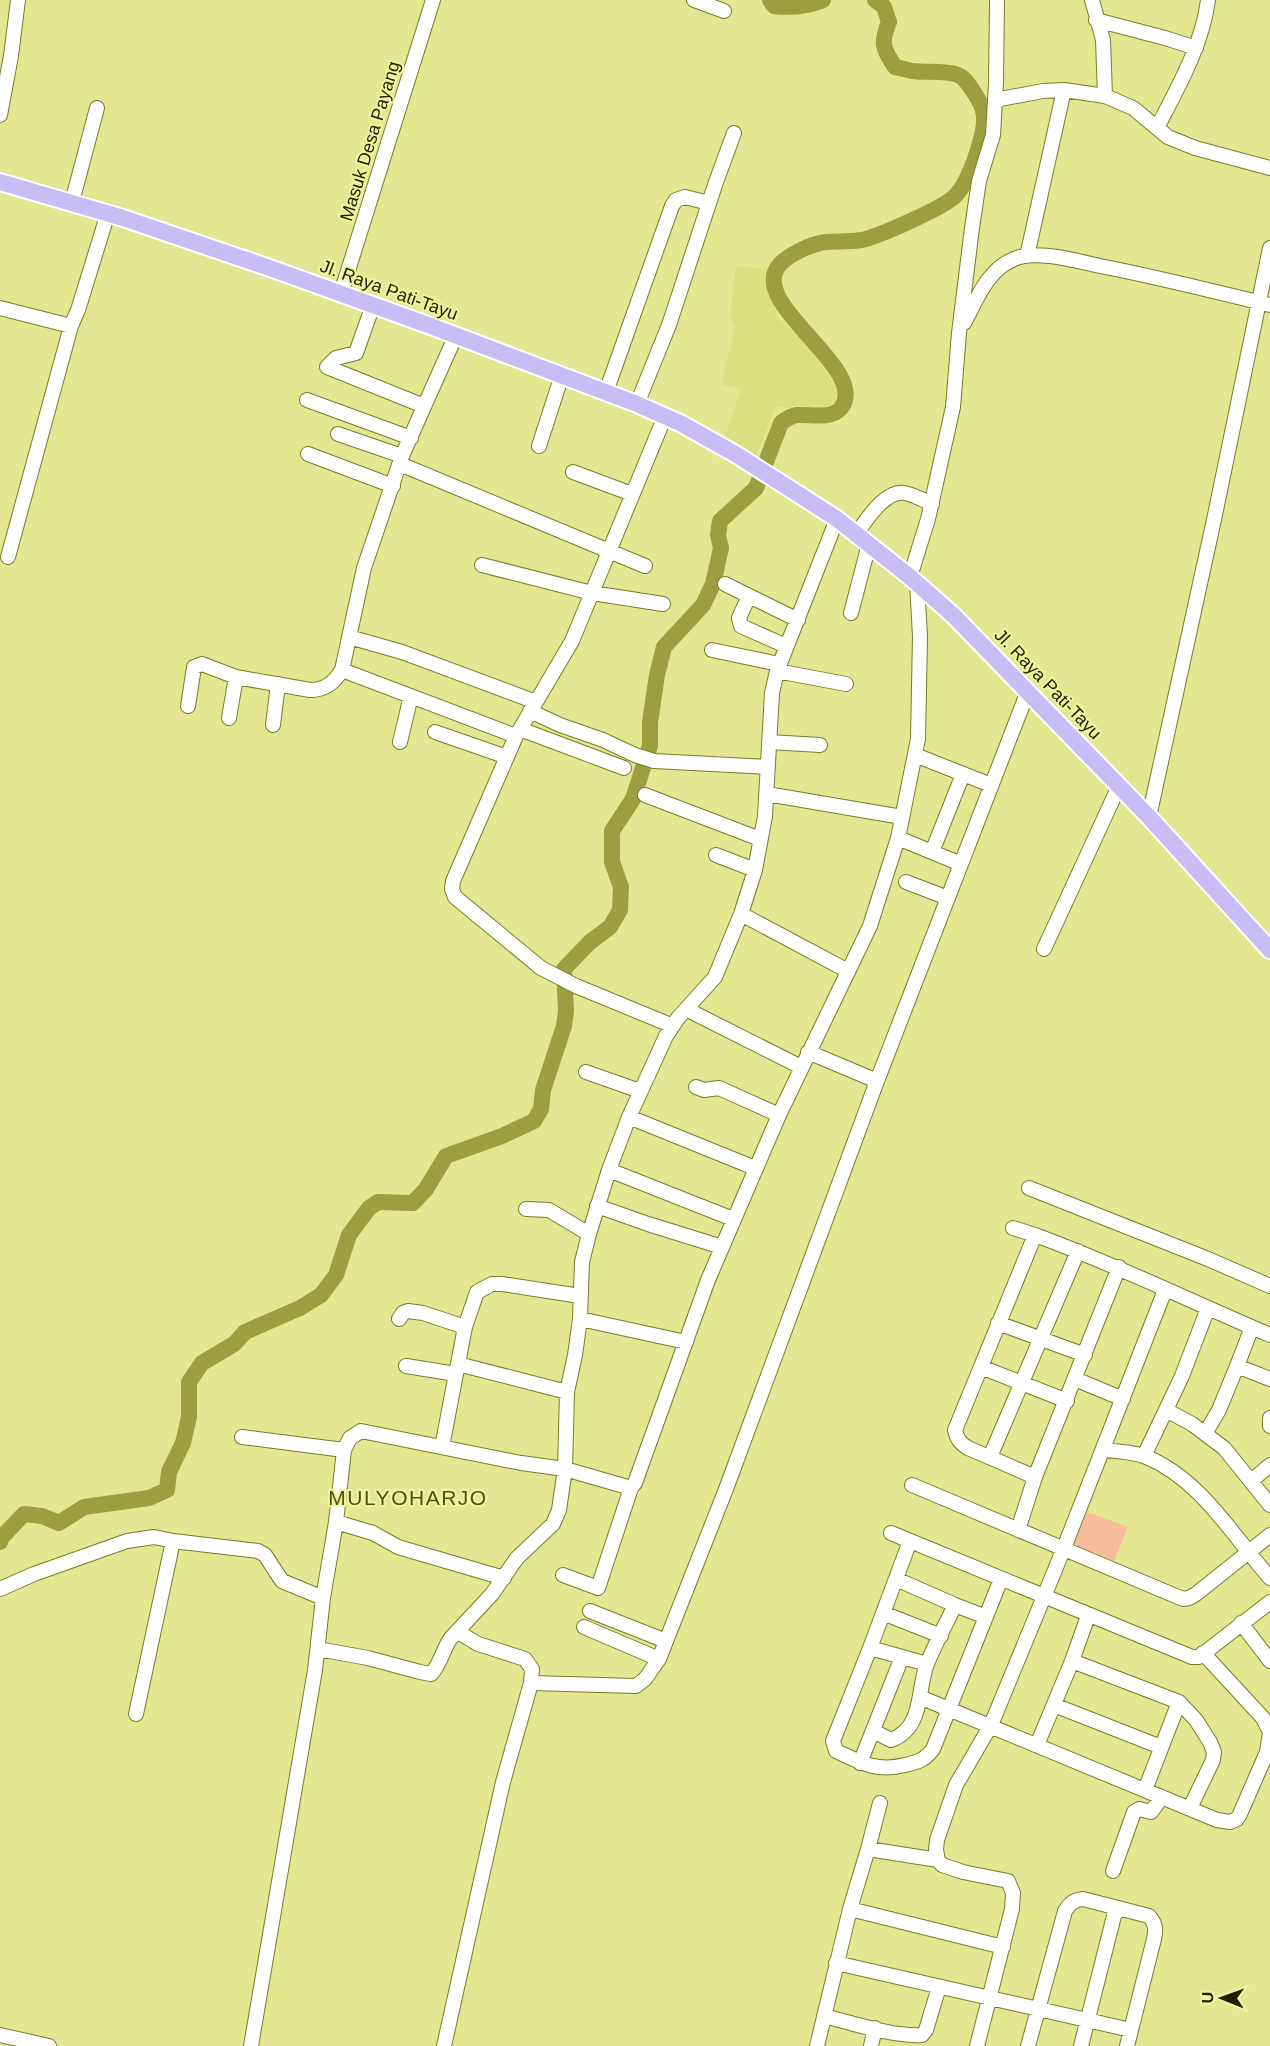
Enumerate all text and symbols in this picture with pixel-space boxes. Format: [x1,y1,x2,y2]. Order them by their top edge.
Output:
street label: Masuk Desa Payang [336,59,404,223]
street label: Jl. Raya Pati-Tayu [317,256,461,324]
street label: Jl. Raya Pati-Tayu [990,625,1106,743]
district label: MULYOHARJO [328,1486,488,1509]
north arrow [1192,1968,1252,2028]
text: U [1199,1992,1216,2004]

